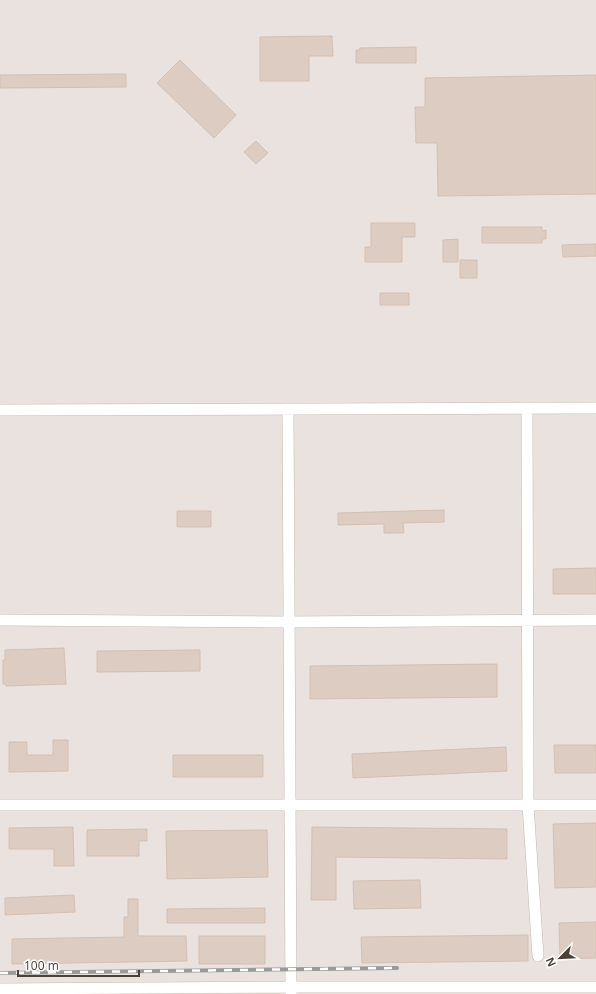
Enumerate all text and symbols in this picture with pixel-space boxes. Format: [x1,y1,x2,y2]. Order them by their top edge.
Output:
north arrow [540,938,580,978]
scale bar [18,952,139,978]
text: N [542,955,559,969]
text: 100 m [24,957,59,974]

